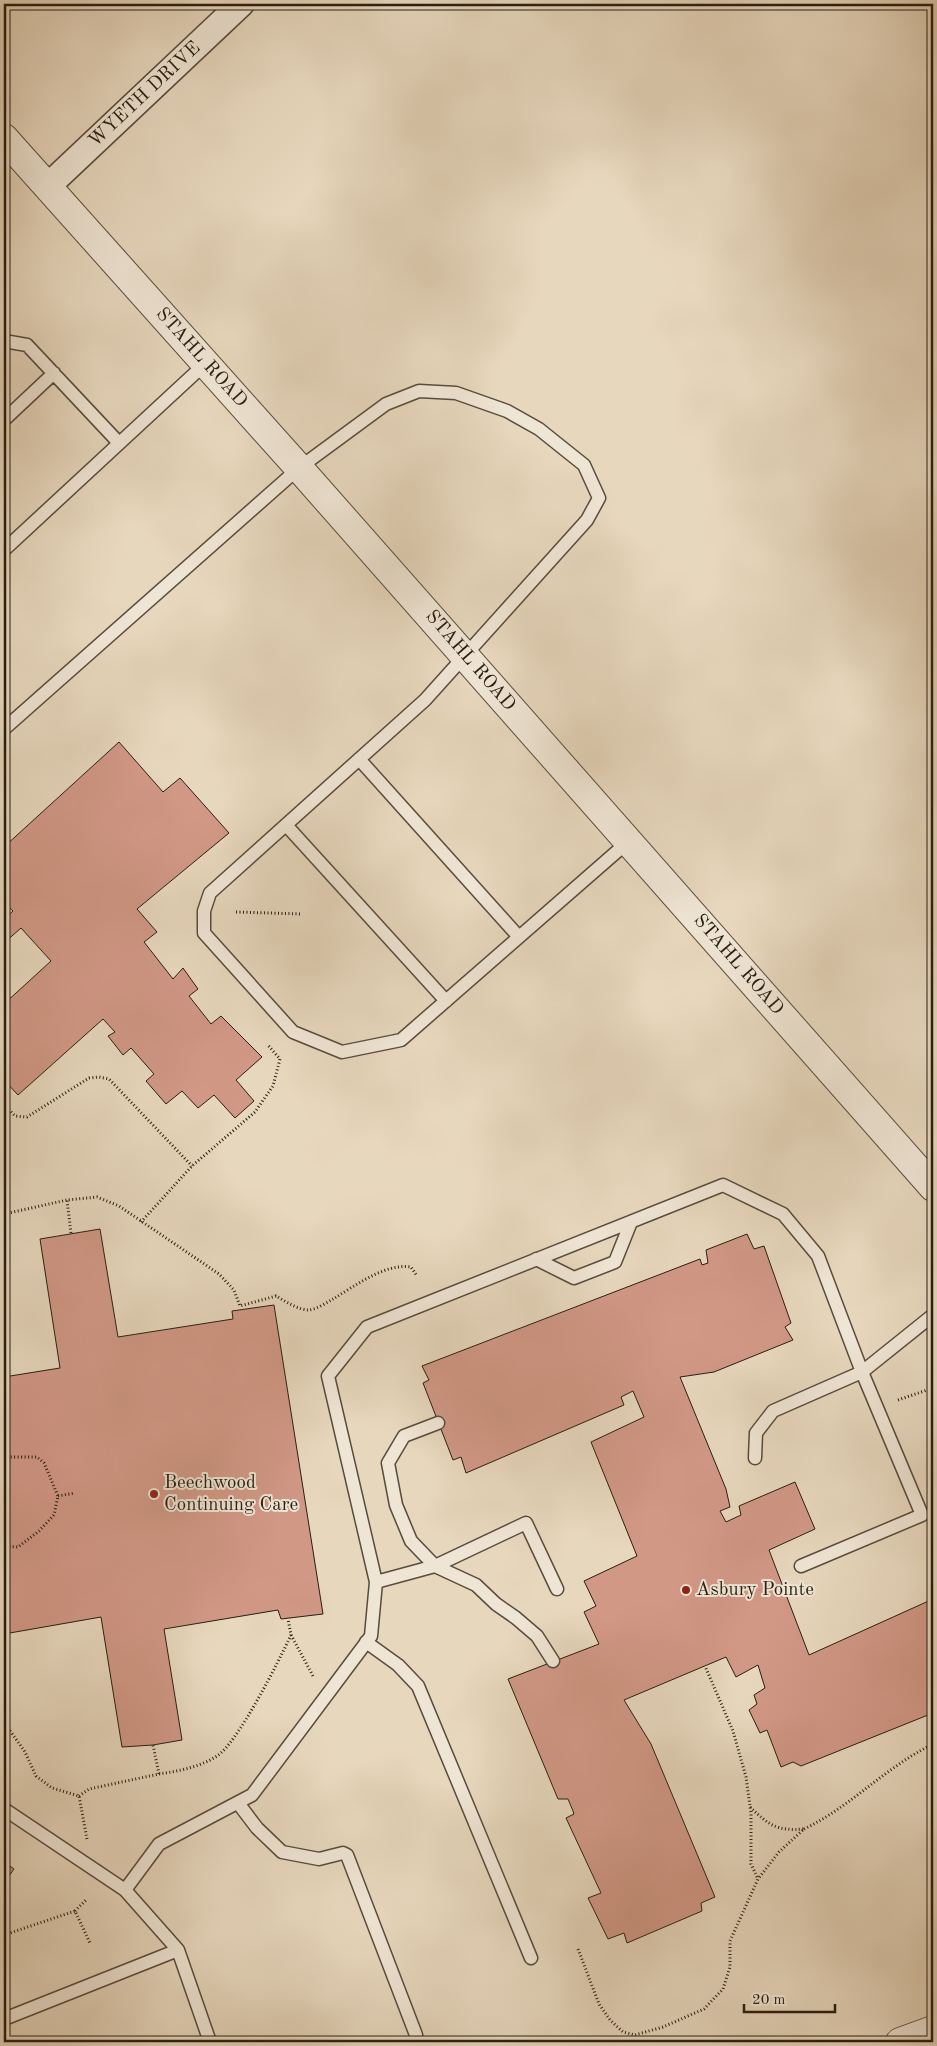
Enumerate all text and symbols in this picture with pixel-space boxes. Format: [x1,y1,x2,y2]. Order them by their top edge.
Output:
street label: WYETH DRIVE [86,39,204,151]
street label: STAHL ROAD [152,305,250,411]
street label: STAHL ROAD [421,607,519,715]
street label: STAHL ROAD [689,911,787,1019]
place label: Beechwood Continuing Care [164,1474,298,1515]
marker: Beechwood Continuing Care [148,1488,160,1500]
place label: Asbury Pointe [696,1581,814,1600]
marker: Asbury Pointe [680,1584,692,1596]
scale bar [744,1981,836,2013]
text: 20 m [752,1993,786,2008]

